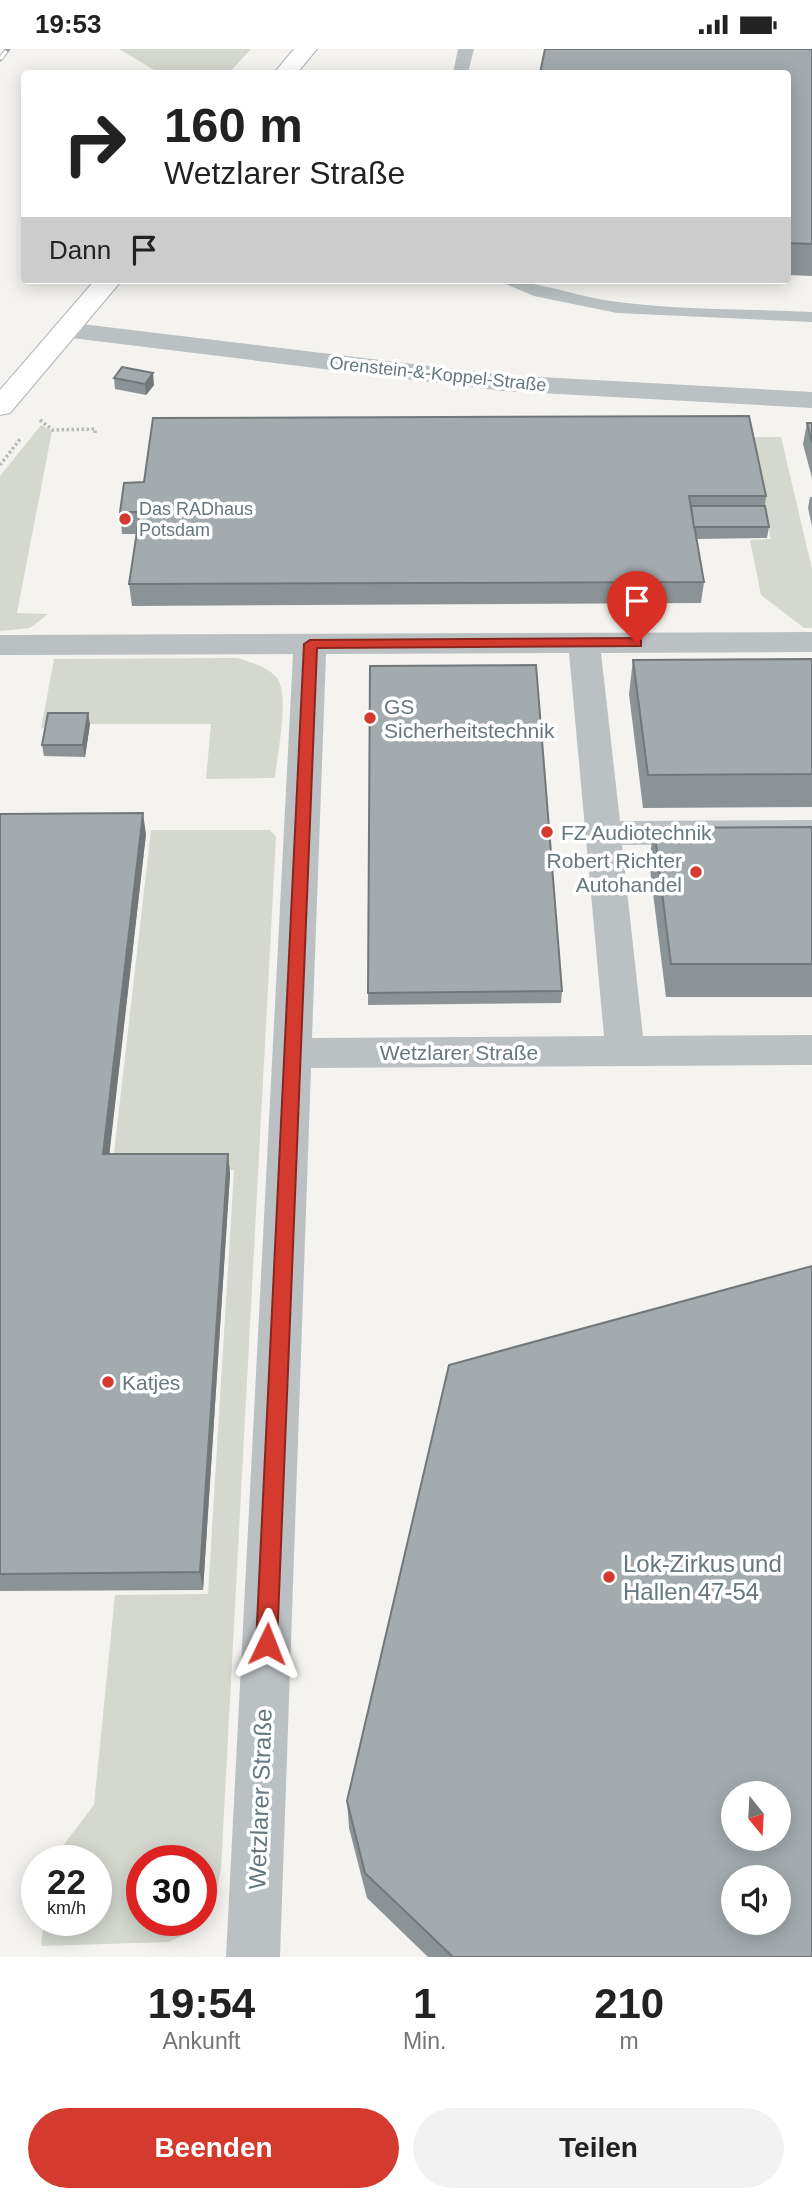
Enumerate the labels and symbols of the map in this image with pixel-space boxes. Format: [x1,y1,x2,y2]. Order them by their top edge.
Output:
street label: Orenstein-&-Koppel-Straße [329,353,547,395]
place label: Das RADhaus Potsdam [139,499,253,540]
marker: Das RADhaus Potsdam [117,511,133,527]
pin [607,571,667,643]
place label: GS Sicherheitstechnik [384,695,555,742]
marker: GS Sicherheitstechnik [362,710,378,726]
place label: FZ Audiotechnik [561,821,712,844]
marker: FZ Audiotechnik [539,824,555,840]
place label: Robert Richter Autohandel [547,849,682,896]
marker: Robert Richter Autohandel [688,864,704,880]
street label: Wetzlarer Straße [380,1041,538,1064]
place label: Katjes [122,1371,180,1394]
marker: Katjes [100,1374,116,1390]
place label: Lok-Zirkus und Hallen 47-54 [623,1550,782,1605]
marker: Lok-Zirkus und Hallen 47-54 [601,1569,617,1585]
position arrow [230,1607,304,1681]
street label: Wetzlarer Straße [243,1708,277,1890]
north arrow [721,1781,791,1851]
speed limit sign: 30 [126,1845,217,1936]

